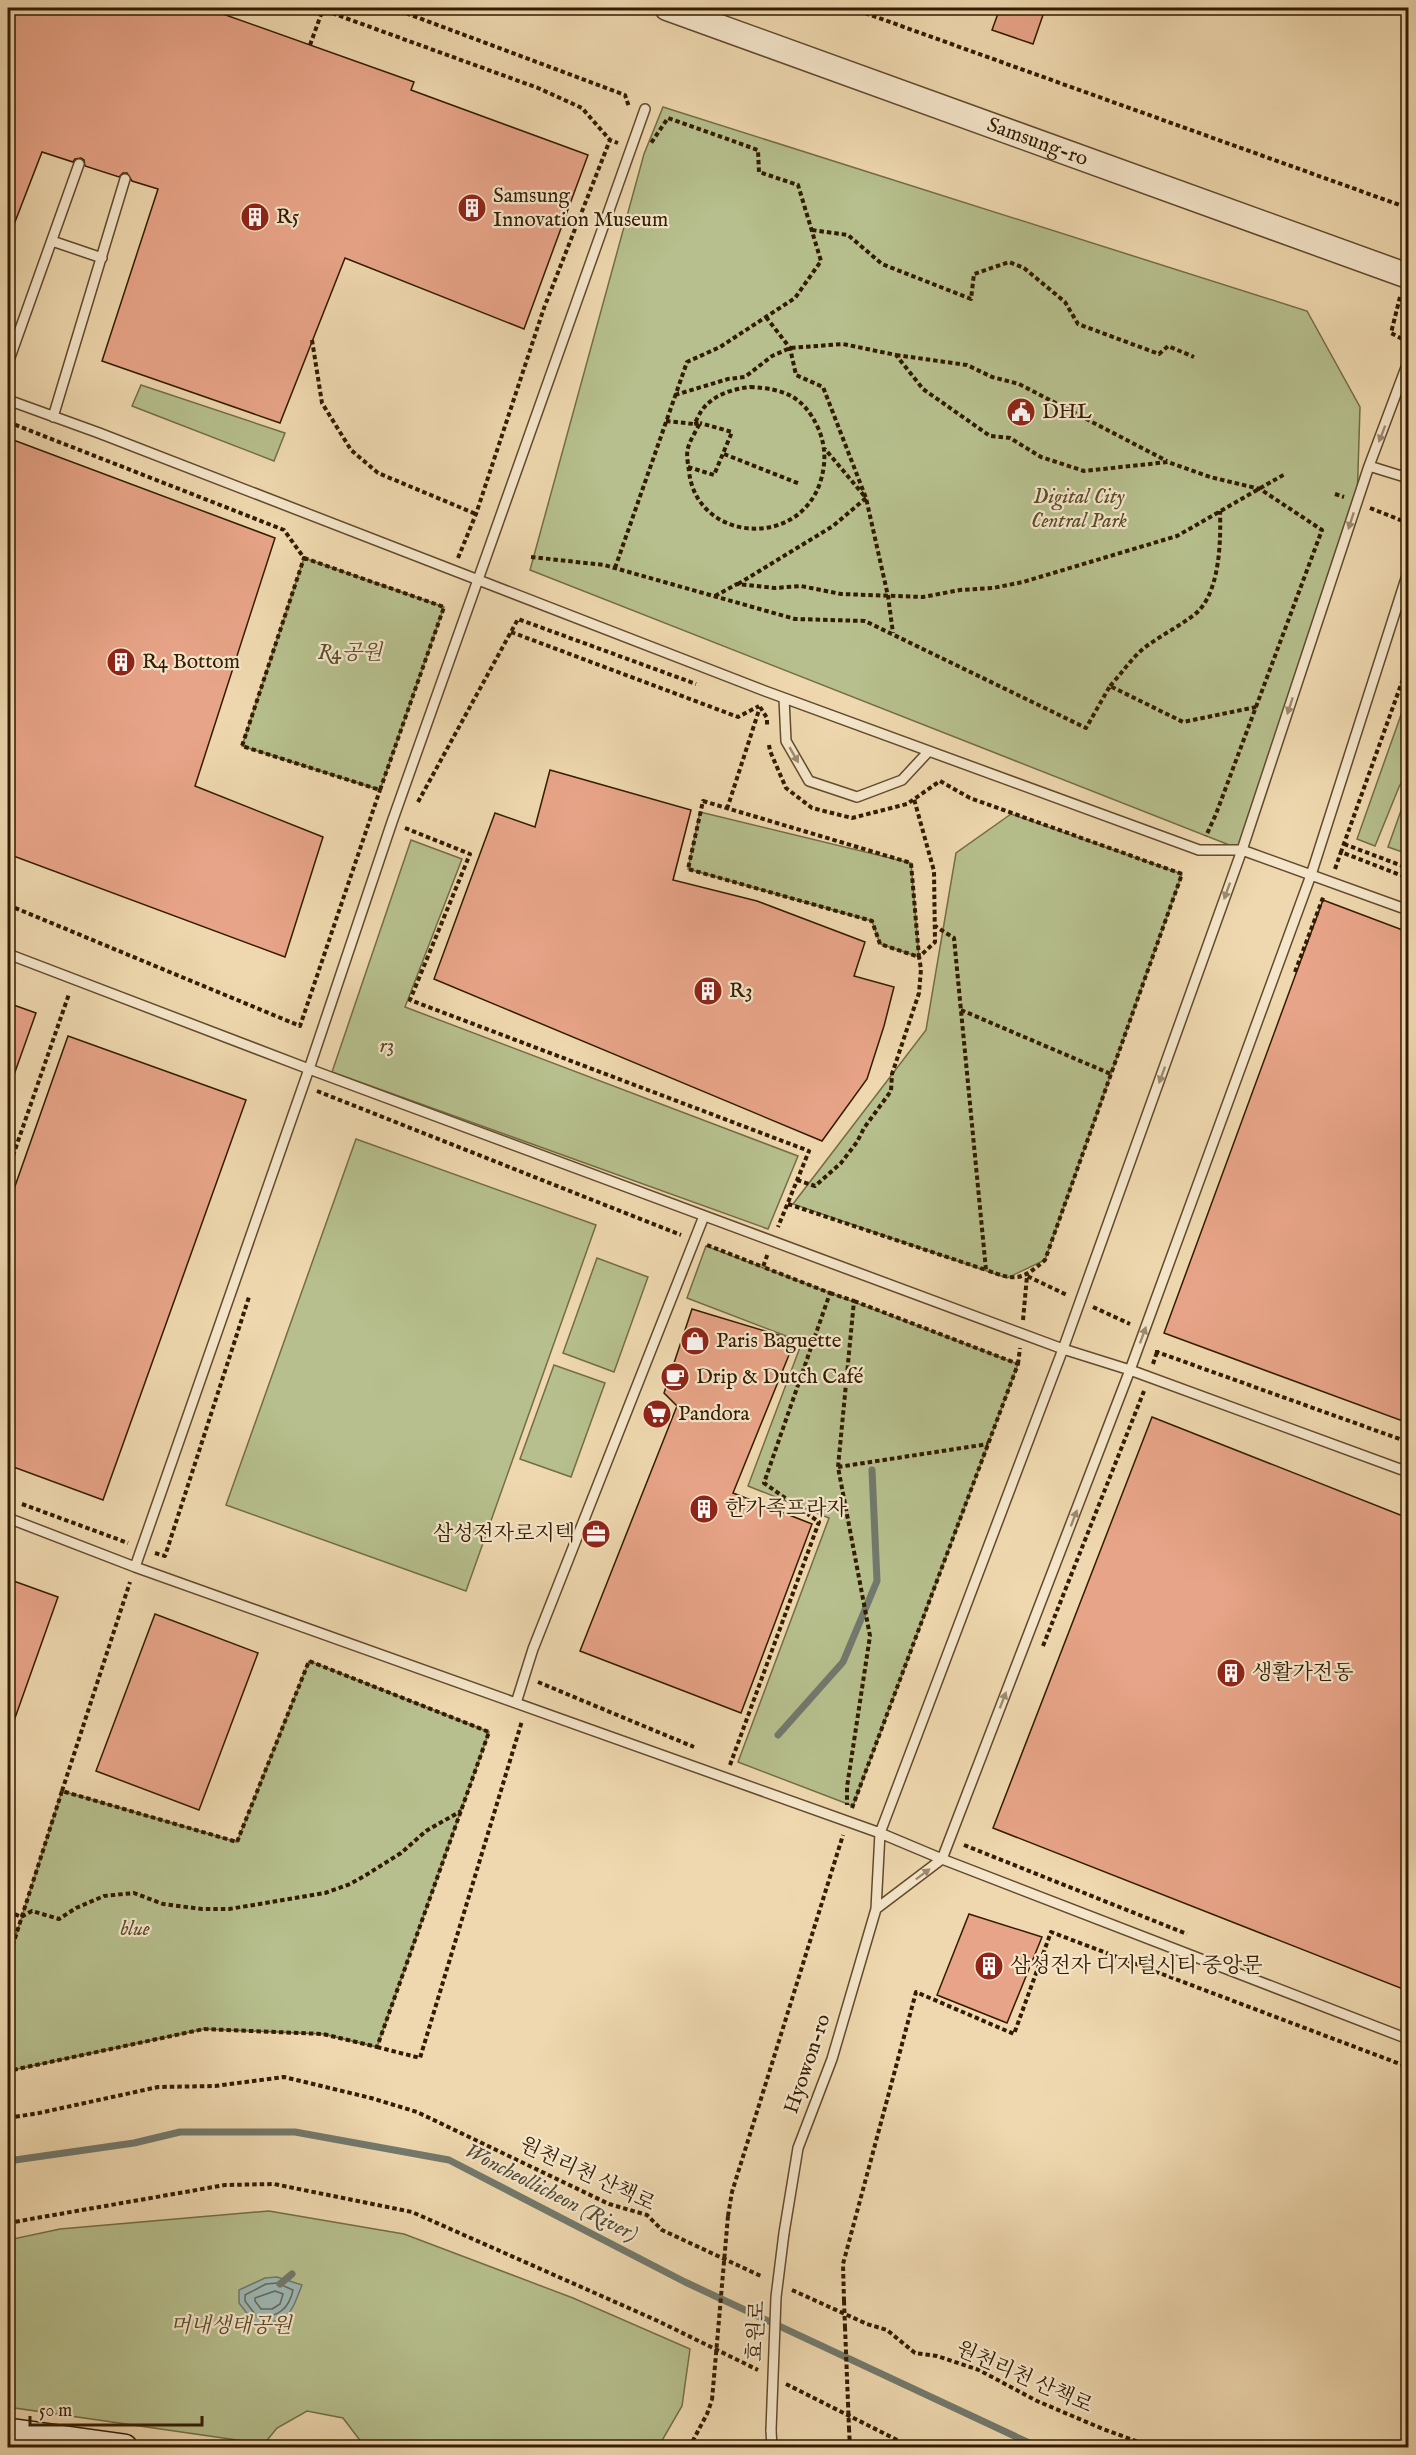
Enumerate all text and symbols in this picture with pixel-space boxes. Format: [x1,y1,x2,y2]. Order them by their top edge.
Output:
street label: Samsung-ro [983,111,1092,173]
place label: Samsung Innovation Museum [493,183,668,234]
building icon: Samsung Innovation Museum [456,192,488,224]
building icon: R5 [239,201,271,233]
place label: R5 [276,204,300,231]
public building icon: DHL [1005,396,1037,428]
place label: DHL [1042,399,1092,426]
one-way arrow [1376,425,1386,443]
park label: Digital City Central Park [1031,484,1128,535]
one-way arrow [1346,512,1355,530]
park label: R4공원 [318,640,384,667]
building icon: R4 Bottom [105,646,137,678]
place label: R4 Bottom [142,649,240,676]
one-way arrow [1284,697,1294,715]
one-way arrow [788,747,799,763]
one-way arrow [1222,882,1232,900]
building icon: R3 [692,975,724,1007]
place label: R3 [729,978,753,1005]
park label: r3 [380,1033,395,1060]
one-way arrow [1156,1066,1166,1084]
shop icon: Paris Baguette [679,1325,711,1357]
one-way arrow [1138,1326,1148,1344]
place label: Paris Baguette [716,1328,842,1355]
cafe icon: Drip & Dutch Café [659,1361,691,1393]
place label: Drip & Dutch Café [696,1364,864,1391]
supermarket icon: Pandora [641,1398,673,1430]
place label: Pandora [678,1401,750,1428]
building icon: 한가족프라자 [688,1493,720,1525]
place label: 한가족프라자 [725,1496,847,1523]
one-way arrow [1069,1508,1079,1526]
office icon: 삼성전자로지텍 [580,1518,612,1550]
place label: 삼성전자로지텍 [433,1521,575,1548]
building icon: 생활가전동 [1215,1657,1247,1689]
place label: 생활가전동 [1252,1660,1353,1687]
one-way arrow [999,1690,1009,1708]
one-way arrow [915,1868,930,1880]
park label: blue [120,1916,150,1943]
building icon: 삼성전자 디지털시티 중앙문 [973,1950,1005,1982]
place label: 삼성전자 디지털시티 중앙문 [1010,1953,1263,1980]
street label: Hyowon-ro [778,2011,838,2117]
street label: 원천리천 산책로 [515,2132,659,2218]
water label: Woncheollicheon (River) [459,2137,643,2249]
street label: 효원로 [742,2300,772,2362]
park label: 머내생태공원 [170,2313,294,2340]
street label: 원천리천 산책로 [952,2336,1096,2420]
scale bar [30,2389,202,2427]
text: 50 m [39,2400,72,2423]

